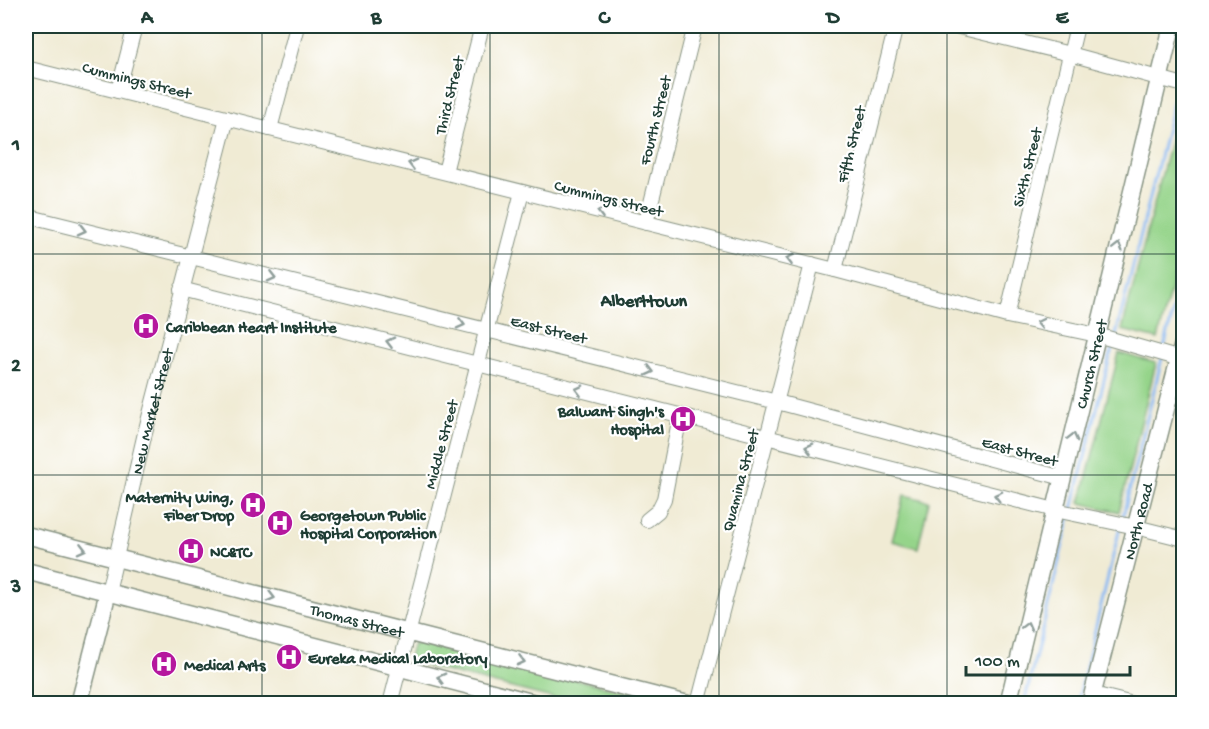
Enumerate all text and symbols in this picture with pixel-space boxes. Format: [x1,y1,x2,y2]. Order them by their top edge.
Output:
text: A [140,8,155,31]
text: B [370,8,382,31]
text: C [598,8,612,31]
text: D [824,8,840,31]
text: E [1056,8,1070,31]
street label: Third Street [432,53,471,138]
street label: Cummings Street [80,60,194,105]
street label: Fourth Street [637,73,678,168]
street label: Fifth Street [834,103,872,186]
street label: Sixth Street [1010,125,1049,209]
text: 1 [11,135,20,158]
one-way arrow [407,158,417,171]
street label: Cummings Street [552,178,666,223]
one-way arrow [596,206,606,219]
one-way arrow [77,222,87,235]
one-way arrow [1111,242,1124,252]
one-way arrow [785,253,795,266]
one-way arrow [266,269,276,282]
district label: Alberttown [600,292,688,313]
hospital icon: Caribbean Heart Institute [131,311,161,341]
street label: East Street [508,313,590,350]
one-way arrow [456,316,466,329]
one-way arrow [1035,317,1045,330]
street label: Church Street [1074,317,1114,411]
place label: Caribbean Heart Institute [165,320,337,339]
one-way arrow [385,337,395,350]
street label: New Market Street [130,346,180,477]
text: 2 [11,356,21,379]
one-way arrow [645,363,655,376]
one-way arrow [574,385,584,398]
street label: Middle Street [422,397,465,492]
place label: Balwant Singh's Hospital [557,404,665,441]
hospital icon: Balwant Singh's Hospital [668,404,698,434]
street label: Quamina Street [720,426,766,534]
one-way arrow [1065,432,1078,442]
street label: East Street [979,434,1061,473]
one-way arrow [804,443,814,456]
street label: North Road [1122,480,1160,562]
place label: Maternity Wing, Fiber Drop [126,490,234,527]
hospital icon: Maternity Wing, Fiber Drop [238,490,268,520]
one-way arrow [993,491,1004,503]
hospital icon: Georgetown Public Hospital Corporation [265,508,295,538]
place label: Georgetown Public Hospital Corporation [300,508,437,545]
hospital icon: NC&TC [176,536,206,566]
one-way arrow [77,542,87,555]
place label: NC&TC [210,545,253,564]
text: 3 [10,577,21,600]
one-way arrow [266,590,276,603]
street label: Thomas Street [307,602,407,644]
one-way arrow [1019,621,1032,631]
scale bar [966,639,1130,677]
hospital icon: Eureka Medical Laboratory [274,642,304,672]
hospital icon: Medical Arts [149,649,179,679]
place label: Eureka Medical Laboratory [308,651,488,670]
text: 100 m [974,652,1020,673]
one-way arrow [515,654,526,666]
place label: Medical Arts [184,658,266,677]
one-way arrow [437,673,447,686]

